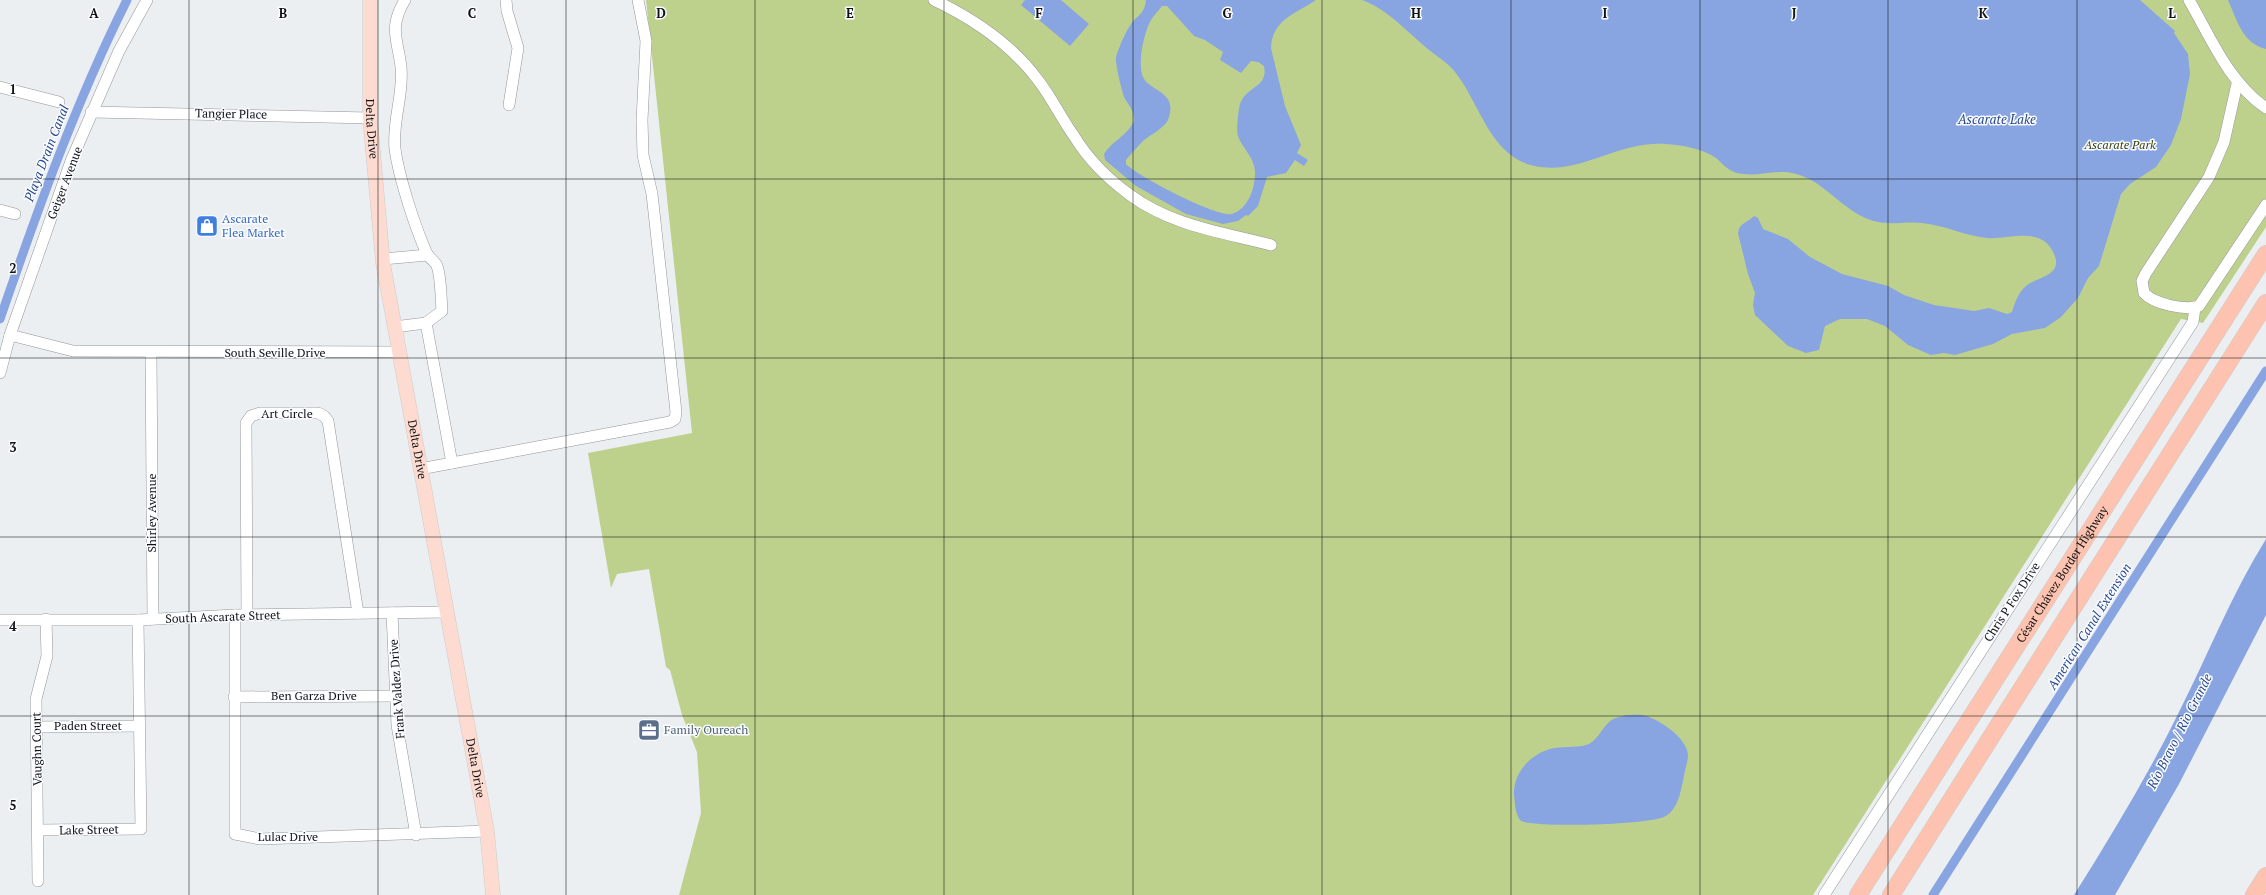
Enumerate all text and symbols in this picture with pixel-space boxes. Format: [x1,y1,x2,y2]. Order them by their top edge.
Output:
text: A [89,4,99,22]
text: B [279,4,287,22]
text: C [468,4,476,22]
text: D [656,4,666,22]
text: E [846,4,854,22]
text: F [1035,4,1043,22]
text: G [1222,4,1232,22]
text: H [1411,4,1421,22]
text: I [1603,4,1608,22]
text: J [1792,4,1797,22]
text: K [1978,4,1988,22]
text: L [2168,4,2176,22]
text: 1 [9,80,17,98]
street label: Delta Drive [363,99,382,160]
water label: Playa Drain Canal [19,102,73,205]
street label: Tangier Place [195,105,267,122]
water label: Ascarate Lake [1957,110,2036,128]
park label: Ascarate Park [2083,137,2156,152]
street label: Geiger Avenue [44,144,85,221]
place label: Ascarate Flea Market [222,211,285,240]
shop icon: Ascarate Flea Market [194,213,220,239]
text: 2 [9,259,17,277]
street label: South Seville Drive [224,345,326,360]
street label: Art Circle [261,406,313,421]
street label: Delta Drive [405,418,430,480]
text: 3 [9,438,17,456]
street label: Shirley Avenue [144,473,159,553]
street label: César Chávez Border Highway [2013,502,2111,645]
street label: Chris P Fox Drive [1980,559,2043,644]
water label: American Canal Extension [2042,559,2135,693]
street label: South Ascarate Street [165,607,281,626]
text: 4 [9,617,17,635]
street label: Frank Valdez Drive [386,639,407,739]
water label: Río Bravo / Rio Grande [2142,670,2216,792]
street label: Ben Garza Drive [271,688,357,703]
street label: Vaughn Court [28,712,45,786]
office icon: Family Oureach [636,717,662,743]
street label: Paden Street [54,718,123,733]
place label: Family Oureach [664,722,748,737]
street label: Delta Drive [463,737,489,799]
text: 5 [9,796,17,814]
street label: Lake Street [59,821,119,838]
street label: Lulac Drive [258,829,318,844]

